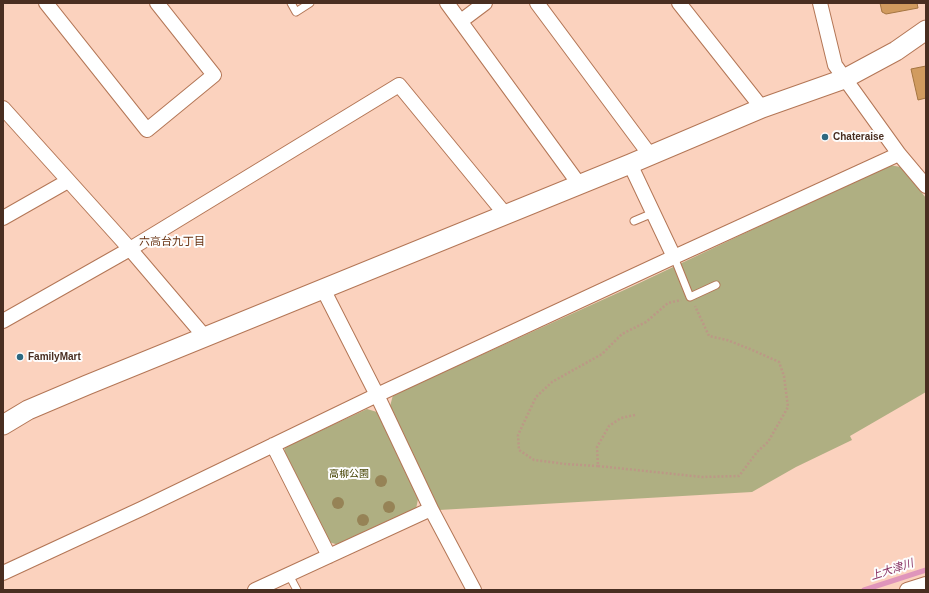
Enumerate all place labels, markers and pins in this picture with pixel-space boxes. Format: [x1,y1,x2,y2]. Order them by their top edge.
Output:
place label: Chateraise [833,131,884,143]
marker: Chateraise [820,132,830,142]
place label: FamilyMart [28,351,81,363]
marker: FamilyMart [15,352,25,362]

